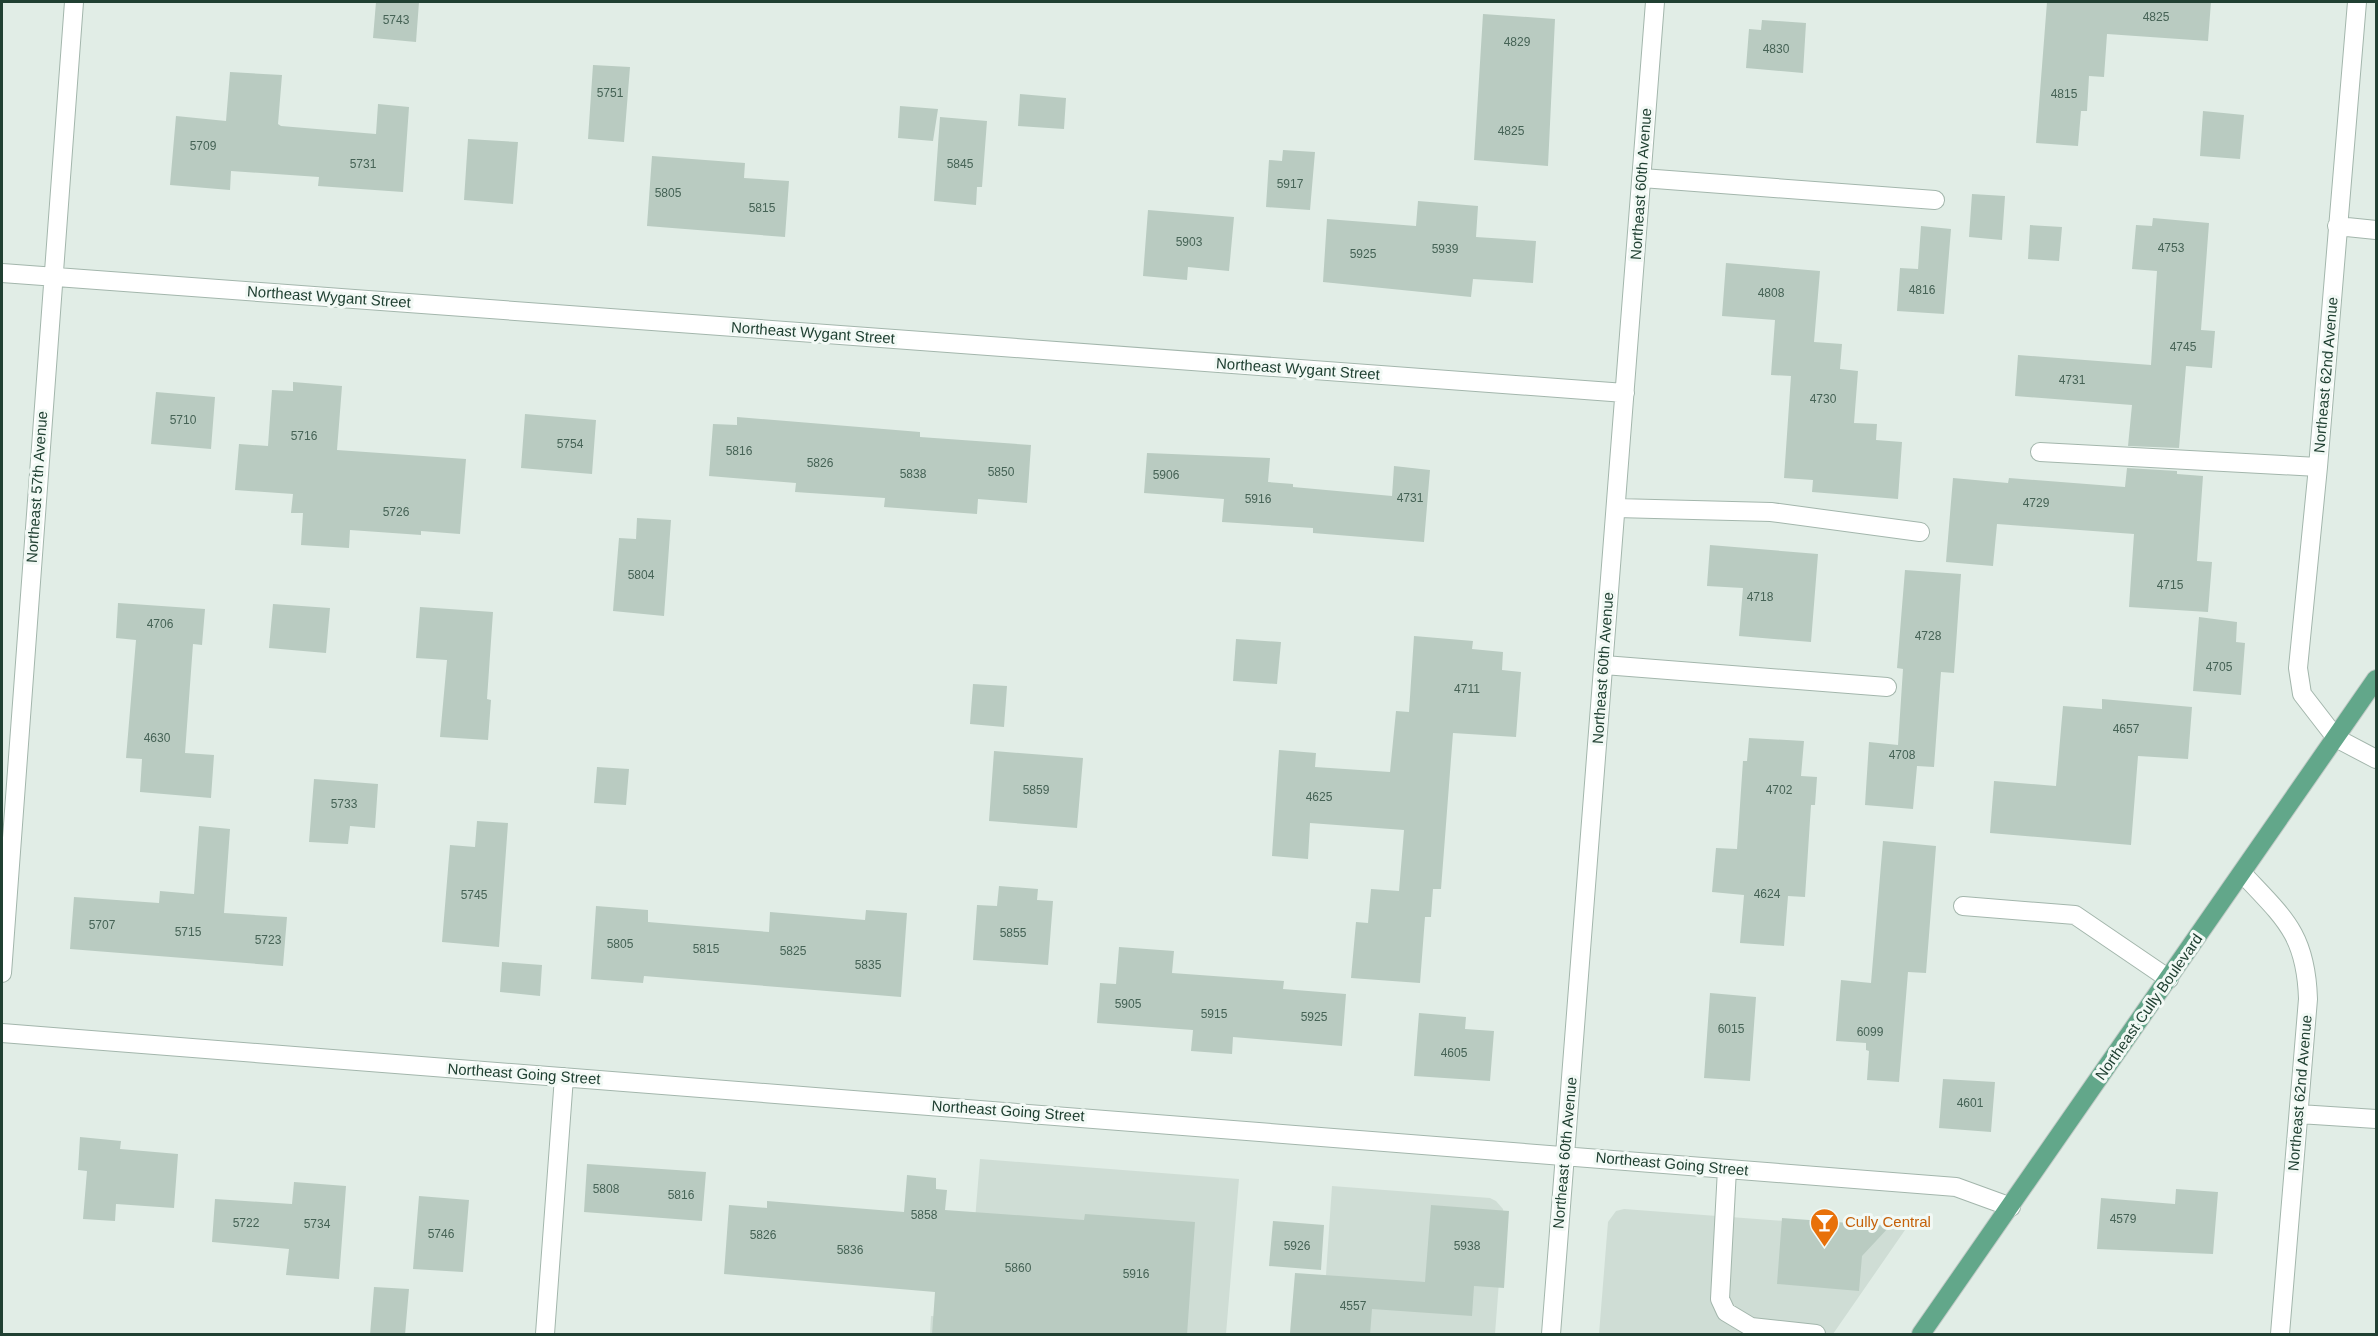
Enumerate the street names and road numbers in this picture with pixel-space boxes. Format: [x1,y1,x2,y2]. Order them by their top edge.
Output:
street label: Northeast 60th Avenue [1627,107,1654,261]
street label: Northeast Wygant Street [247,282,412,311]
street label: Northeast 62nd Avenue [2310,296,2341,454]
street label: Northeast Wygant Street [731,318,896,347]
street label: Northeast Wygant Street [1216,354,1381,383]
street label: Northeast 57th Avenue [23,410,50,564]
street label: Northeast 60th Avenue [1589,591,1616,745]
street label: Northeast Cully Boulevard [2092,930,2206,1083]
street label: Northeast 62nd Avenue [2284,1014,2315,1172]
street label: Northeast Going Street [447,1060,602,1087]
street label: Northeast 60th Avenue [1549,1076,1580,1230]
street label: Northeast Going Street [931,1097,1086,1124]
street label: Northeast Going Street [1595,1148,1750,1179]

